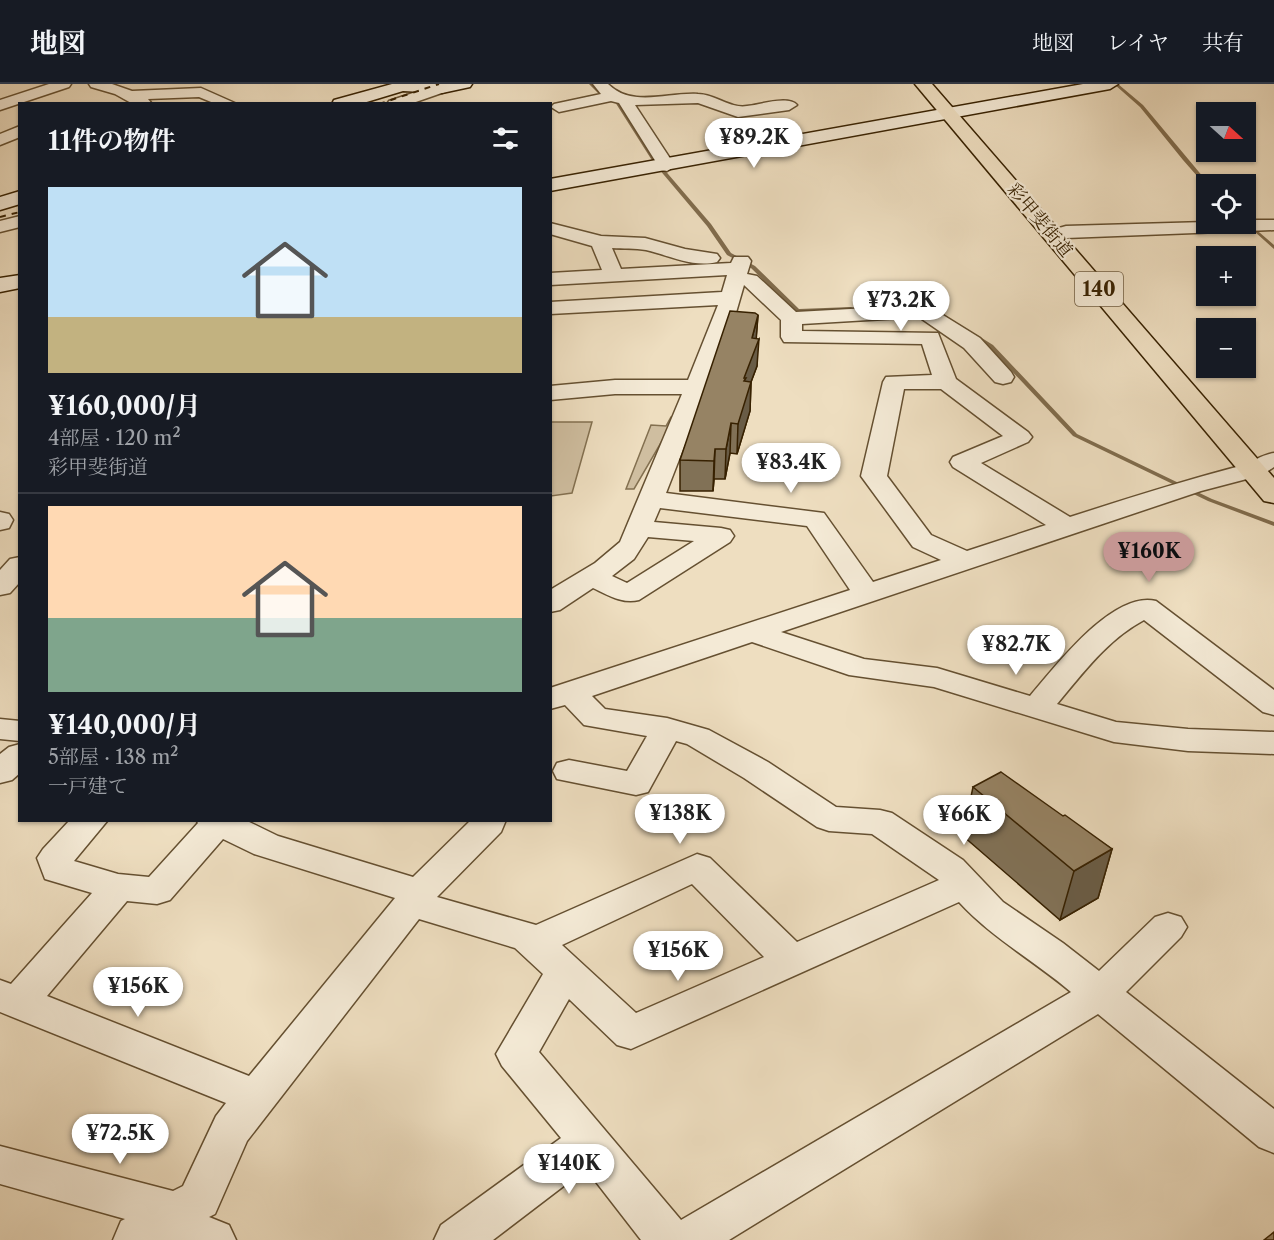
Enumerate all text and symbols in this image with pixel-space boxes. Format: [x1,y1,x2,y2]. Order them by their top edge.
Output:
text: 地図 [30,26,86,60]
text: 地図 [1032,30,1074,55]
text: レイヤ [1107,30,1169,55]
text: 共有 [1202,30,1244,55]
north arrow [1196,102,1256,162]
map controls [1196,102,1256,378]
pin: ¥89.2K [705,118,803,169]
icon: filters [489,122,522,155]
text: 11件の物件 [48,125,175,157]
text: ¥89.2K [719,125,789,149]
button: locate [1196,174,1256,234]
street label: 彩甲斐街道 [1003,178,1077,262]
icon: home [231,226,339,334]
button: + [1196,246,1256,306]
road number: 140 [1075,272,1123,306]
pin: ¥73.2K [852,281,950,332]
text: ¥73.2K [867,288,935,312]
button: − [1196,318,1256,378]
text: ¥160,000/月 [48,390,201,422]
text: 4部屋 · 120 m² [48,426,181,450]
pin: ¥83.4K [742,443,840,494]
text: ¥83.4K [756,450,826,474]
text: 彩甲斐街道 [48,455,148,479]
pin: ¥160K [1107,532,1191,583]
text: ¥160K [1117,539,1181,563]
icon: home [231,545,339,653]
pin: ¥82.7K [967,625,1065,676]
text: ¥82.7K [981,632,1051,656]
text: ¥140,000/月 [48,709,201,741]
text: 5部屋 · 138 m² [48,745,179,769]
text: 一戸建て [48,774,128,798]
pin: ¥138K [638,794,722,845]
pin: ¥66K [928,795,1000,846]
text: ¥138K [649,801,711,825]
text: ¥66K [937,802,991,826]
pin: ¥156K [636,931,720,982]
text: ¥156K [647,938,709,962]
pin: ¥156K [96,967,180,1018]
text: ¥156K [107,974,169,998]
pin: ¥72.5K [71,1114,169,1165]
text: ¥72.5K [86,1121,154,1145]
pin: ¥140K [527,1144,611,1195]
text: ¥140K [537,1151,601,1175]

